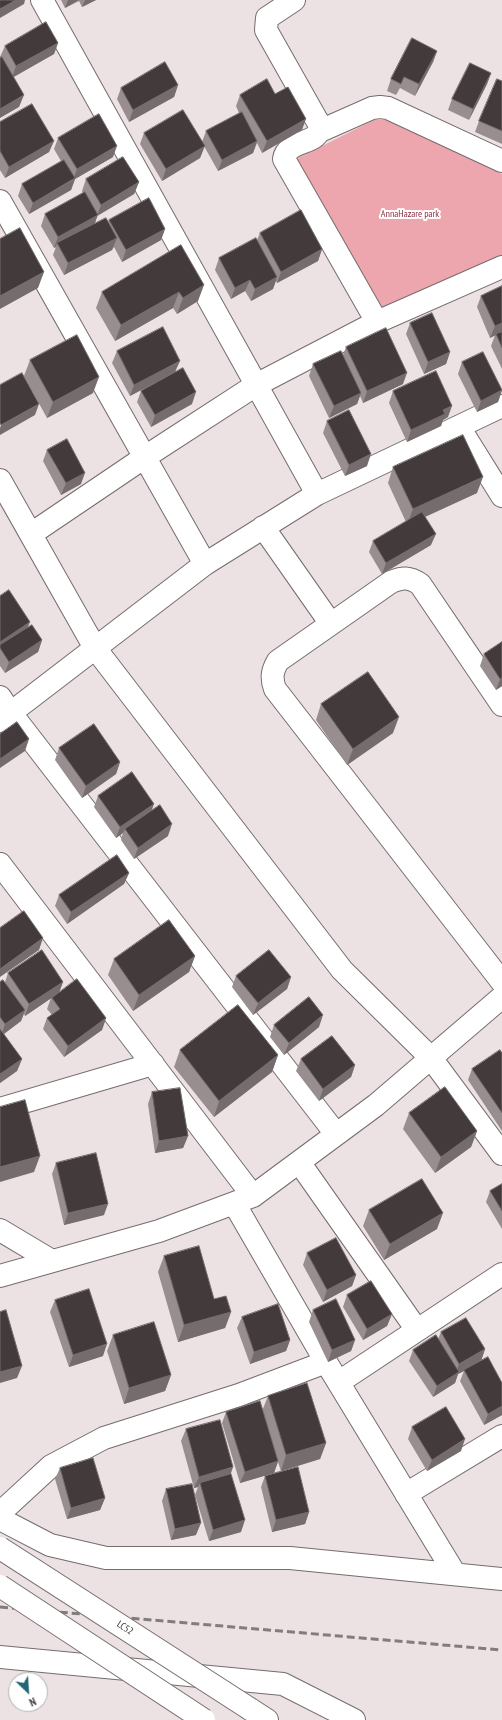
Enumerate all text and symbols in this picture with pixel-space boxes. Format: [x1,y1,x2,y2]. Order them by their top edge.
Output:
park label: AnnaHazare park [381,208,439,220]
street label: LC52 [115,1618,135,1638]
north arrow [8,1672,48,1712]
text: N [27,1694,38,1710]

